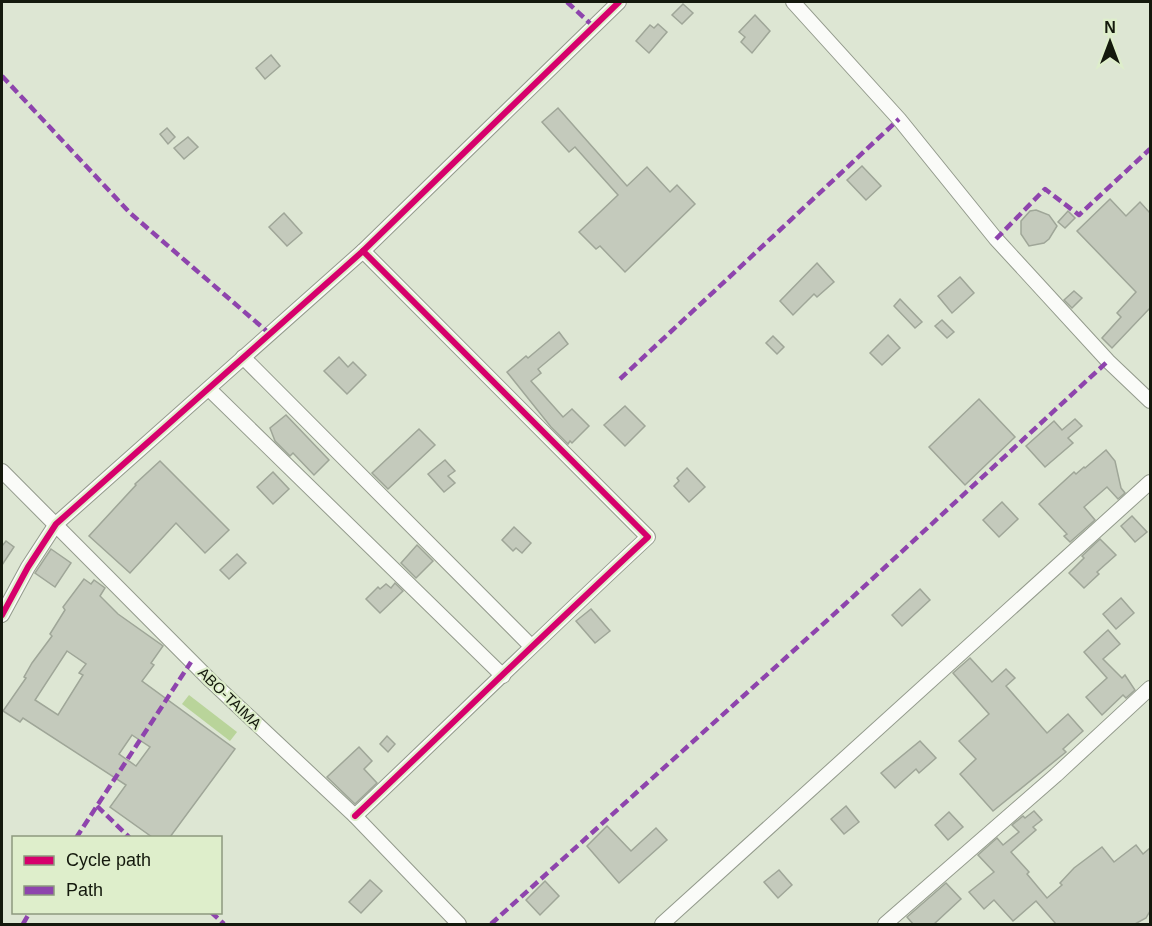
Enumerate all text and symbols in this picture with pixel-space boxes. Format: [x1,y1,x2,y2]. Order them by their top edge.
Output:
north arrow [1080,12,1140,72]
text: N [1104,19,1116,36]
street label: ABO-TAIMA [195,664,265,732]
legend [12,836,222,914]
text: Cycle path [66,850,151,870]
text: Path [66,880,103,900]

